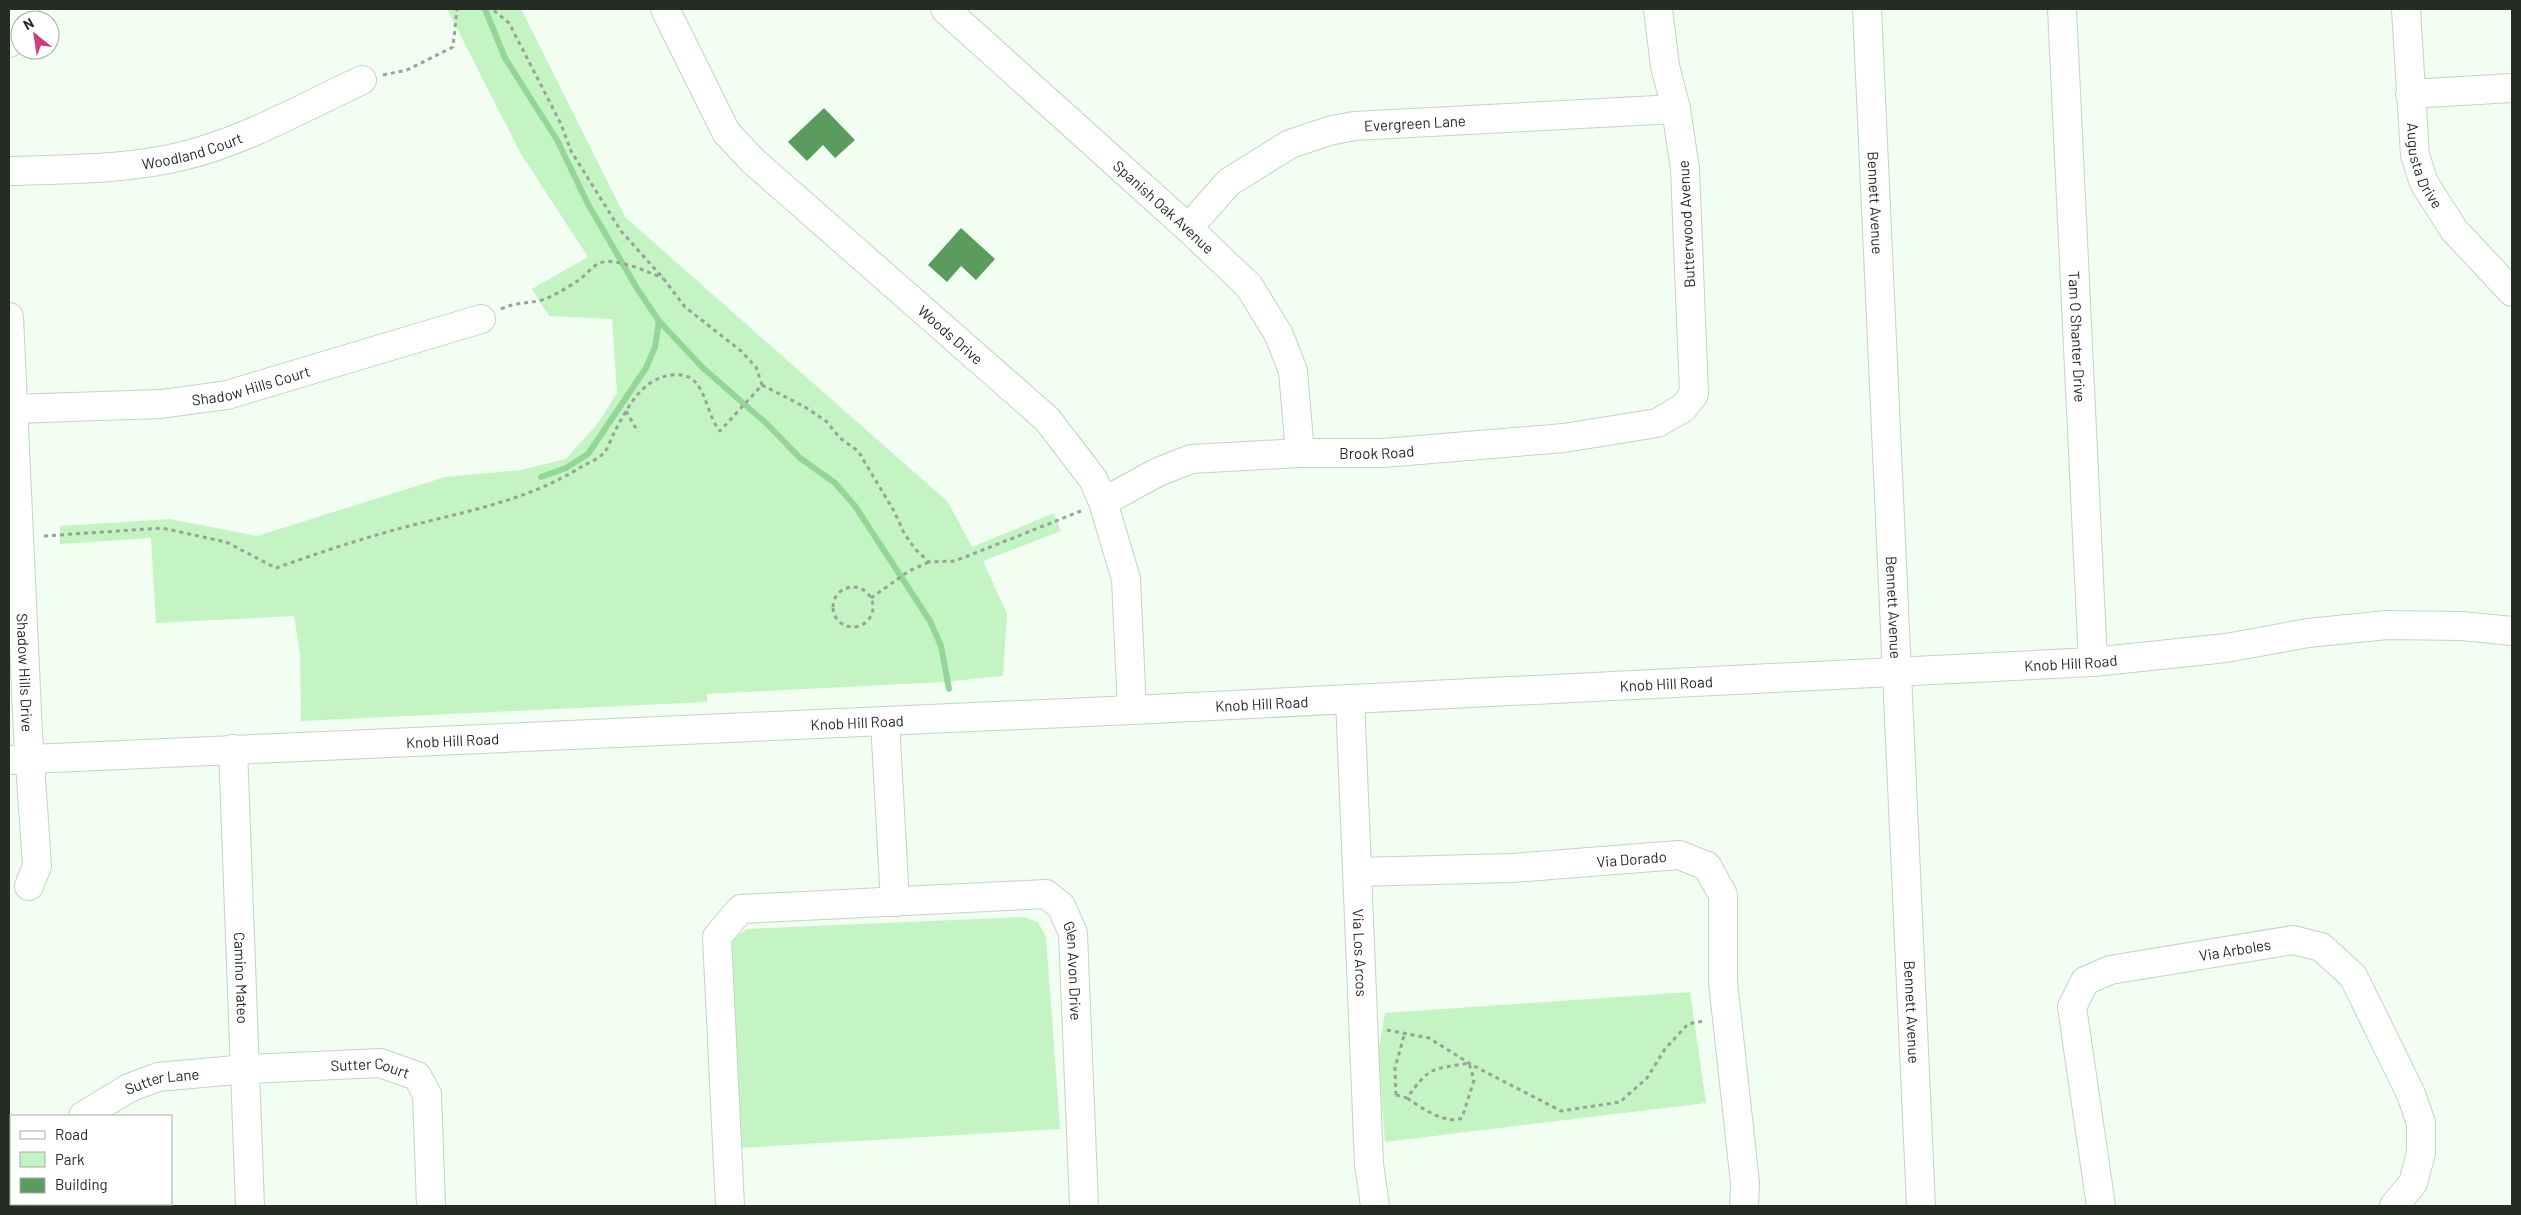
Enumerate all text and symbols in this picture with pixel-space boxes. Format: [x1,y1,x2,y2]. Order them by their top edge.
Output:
north arrow [10,10,60,60]
text: N [20,14,37,33]
street label: Evergreen Lane [1363,111,1466,134]
street label: Augusta Drive [2404,122,2447,212]
street label: Woodland Court [141,128,245,173]
street label: Bennett Avenue [1864,151,1887,255]
street label: Spanish Oak Avenue [1110,156,1218,257]
street label: Butterwood Avenue [1674,160,1698,288]
street label: Tam O Shanter Drive [2065,270,2090,403]
street label: Woods Drive [914,301,987,368]
street label: Shadow Hills Court [191,362,312,409]
street label: Brook Road [1339,441,1415,462]
street label: Bennett Avenue [1883,556,1905,659]
street label: Shadow Hills Drive [14,613,37,732]
street label: Knob Hill Road [2024,651,2118,674]
street label: Knob Hill Road [1619,672,1713,695]
street label: Knob Hill Road [1215,692,1309,715]
street label: Knob Hill Road [810,711,904,733]
street label: Knob Hill Road [406,729,500,751]
street label: Via Dorado [1596,847,1667,870]
street label: Via Los Arcos [1350,908,1371,997]
street label: Glen Avon Drive [1060,918,1086,1021]
street label: Camino Mateo [231,932,252,1024]
street label: Via Arboles [2197,935,2272,964]
street label: Bennett Avenue [1901,960,1924,1064]
street label: Sutter Court [330,1054,412,1082]
street label: Sutter Lane [122,1064,200,1098]
legend [10,1115,172,1205]
text: Road [55,1125,88,1143]
text: Park [55,1150,85,1168]
text: Building [55,1175,108,1193]

